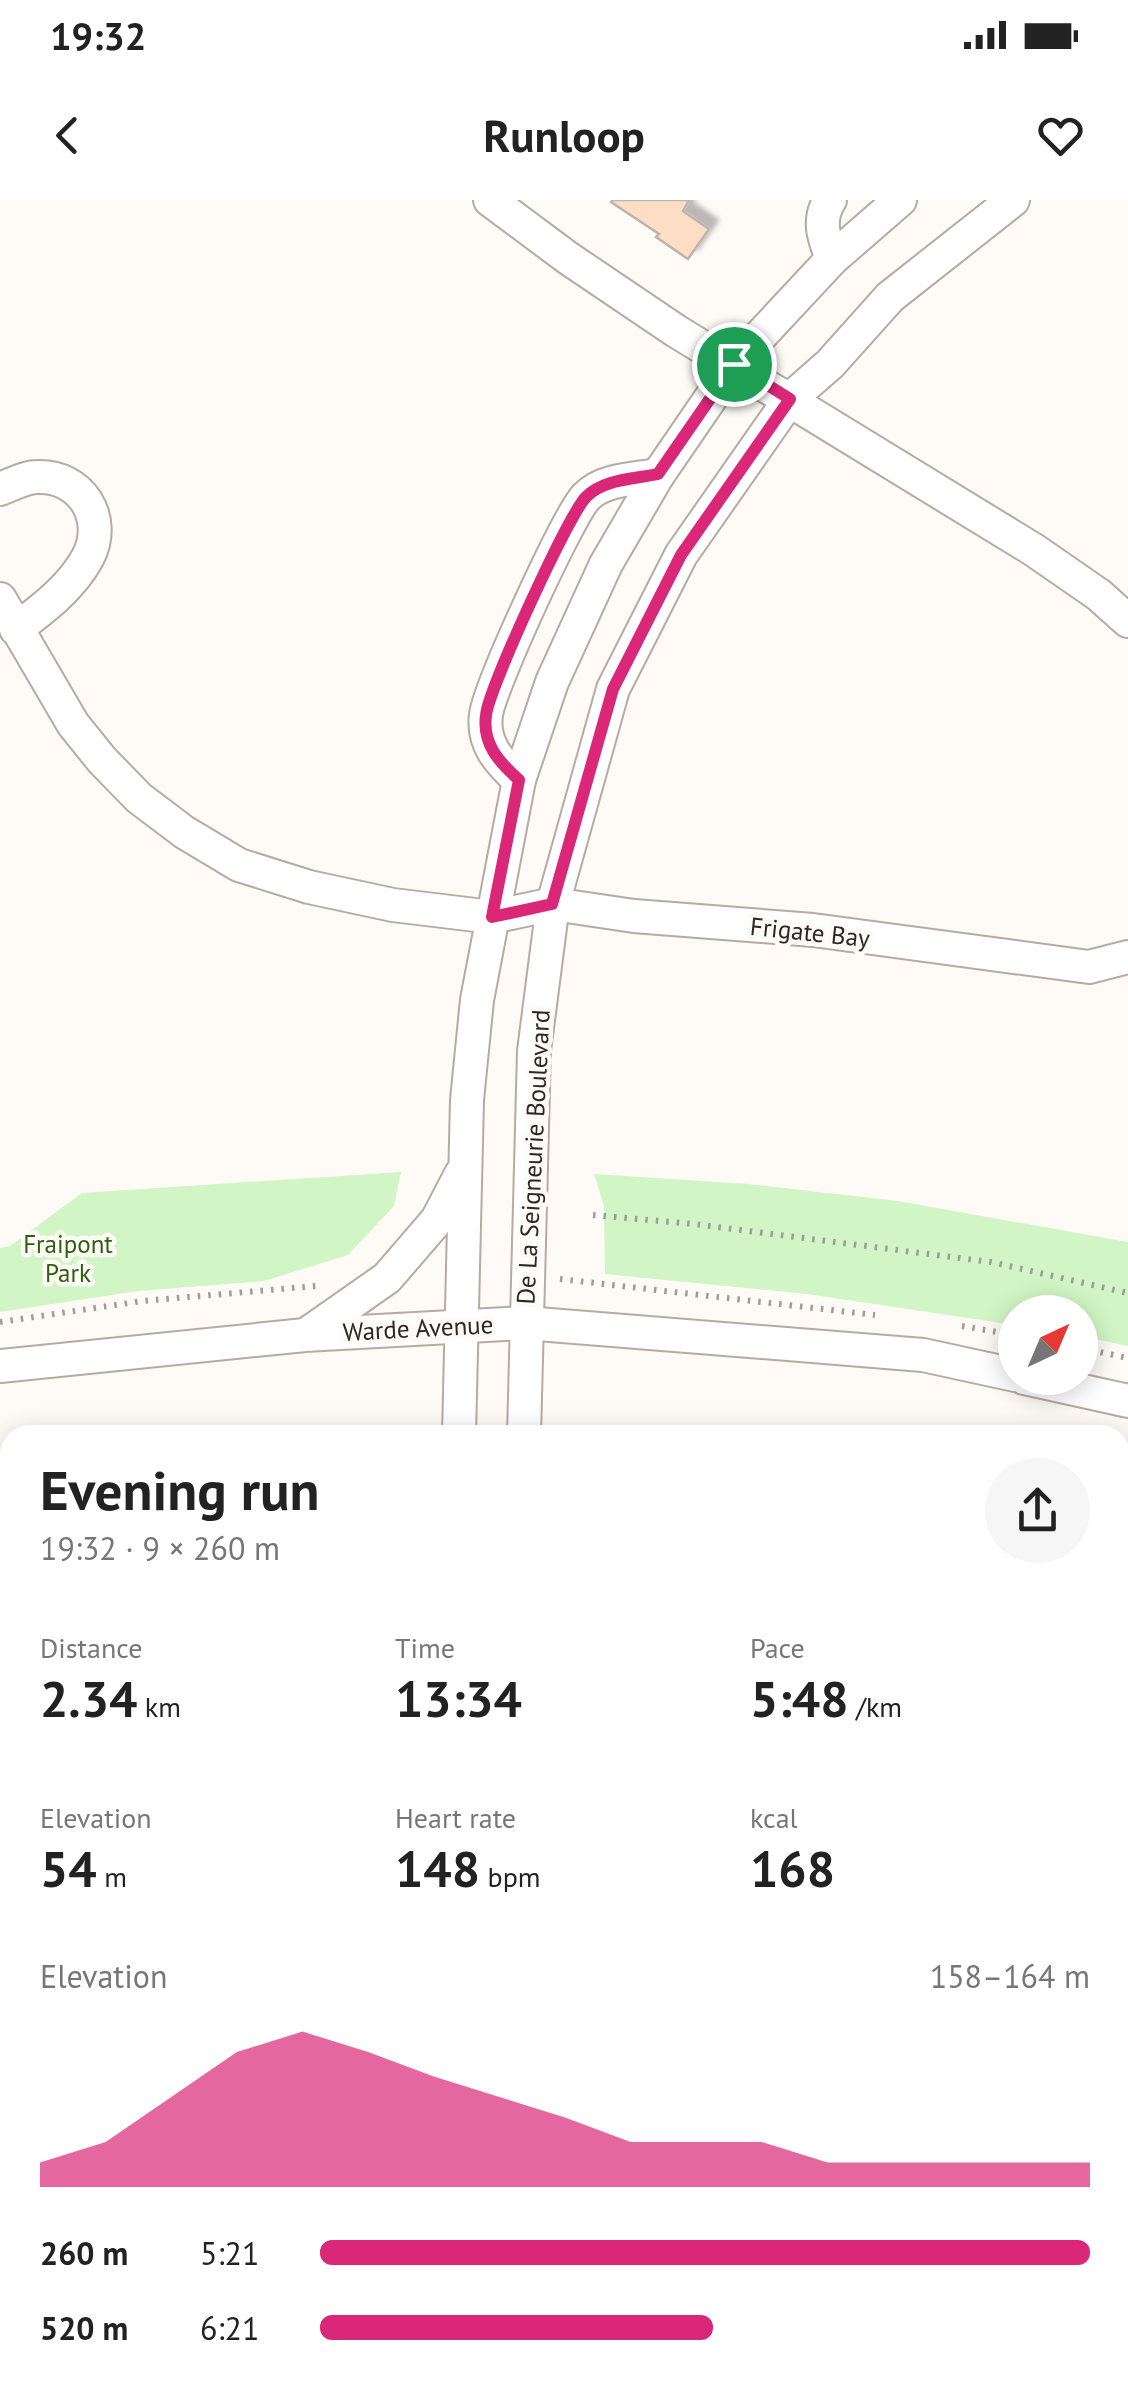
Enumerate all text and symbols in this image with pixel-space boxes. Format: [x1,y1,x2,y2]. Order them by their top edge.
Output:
text: 19:32 [50,11,146,60]
text: Runloop [483,106,645,164]
icon: back [40,108,95,163]
icon: heart [1033,108,1088,163]
pin [692,322,777,407]
icon: arrive [707,337,762,392]
street label: Frigate Bay [749,910,872,954]
street label: De La Seigneurie Boulevard [509,1009,557,1305]
park label: Fraipont Park [23,1228,113,1289]
north arrow [998,1295,1098,1395]
map controls [998,1295,1098,1395]
street label: Warde Avenue [342,1308,494,1348]
text: Evening run [40,1454,320,1525]
button: share [985,1458,1090,1563]
text: 19:32 · 9 × 260 m [40,1527,280,1569]
text: Distance [40,1629,143,1666]
text: Time [395,1629,455,1666]
text: Pace [750,1629,805,1666]
text: 2.34 [40,1666,137,1731]
text: 13:34 [395,1666,522,1731]
text: 5:48 [750,1666,849,1731]
text: km [137,1688,181,1725]
text: /km [849,1688,902,1725]
text: Elevation [40,1799,152,1836]
text: Heart rate [395,1799,516,1836]
text: kcal [750,1799,798,1836]
text: 54 [40,1836,97,1901]
text: 148 [395,1836,480,1901]
text: 168 [750,1836,835,1901]
text: m [97,1858,127,1895]
text: bpm [480,1858,541,1895]
text: Elevation [40,1955,167,1997]
text: 158–164 m [930,1955,1090,1997]
text: 260 m [40,2232,128,2274]
text: 5:21 [200,2232,259,2274]
text: 520 m [40,2307,128,2349]
text: 6:21 [200,2307,259,2349]

